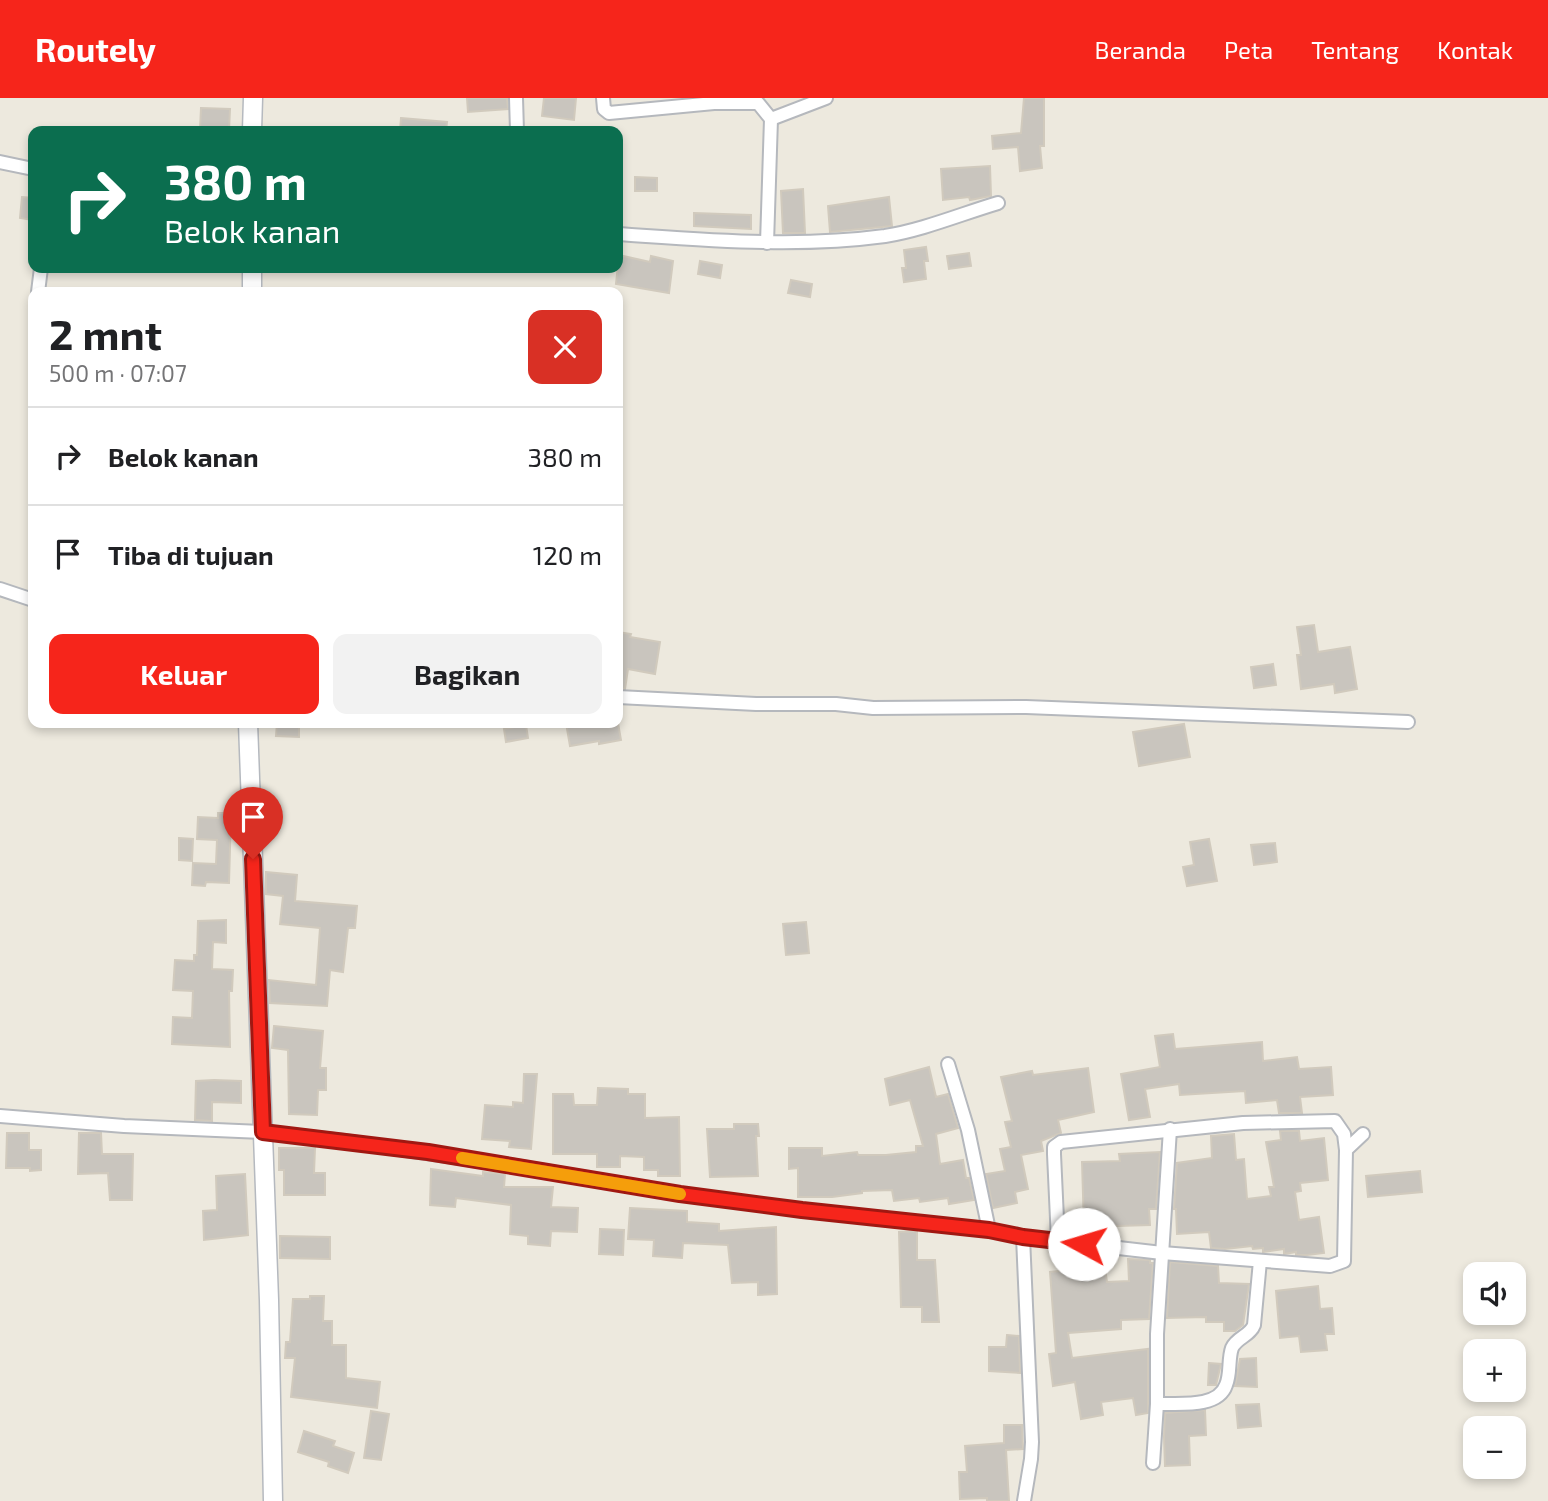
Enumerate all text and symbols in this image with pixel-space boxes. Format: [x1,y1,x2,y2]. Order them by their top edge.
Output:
text: Routely [35,29,156,69]
text: Beranda [1095,35,1186,64]
text: Peta [1224,35,1273,64]
text: Tentang [1311,35,1399,64]
text: Kontak [1437,35,1513,64]
text: 380 m [164,151,307,210]
icon: right [49,154,140,245]
text: Belok kanan [164,211,340,249]
text: 2 mnt [49,308,162,358]
button: close [528,310,602,384]
text: 500 m · 07:07 [49,359,187,387]
icon: right [49,437,87,475]
text: Belok kanan [108,441,259,472]
text: 380 m [528,441,602,472]
icon: arrive [49,535,87,573]
text: Tiba di tujuan [108,539,274,570]
text: 120 m [533,539,602,570]
button: Keluar [49,634,319,714]
button: Bagikan [333,634,602,714]
pin [223,787,283,859]
icon: arrive [234,798,272,836]
position arrow [1047,1207,1121,1281]
map controls [1463,1262,1526,1479]
button: sound [1463,1262,1526,1325]
button: + [1463,1339,1526,1402]
button: − [1463,1416,1526,1479]

